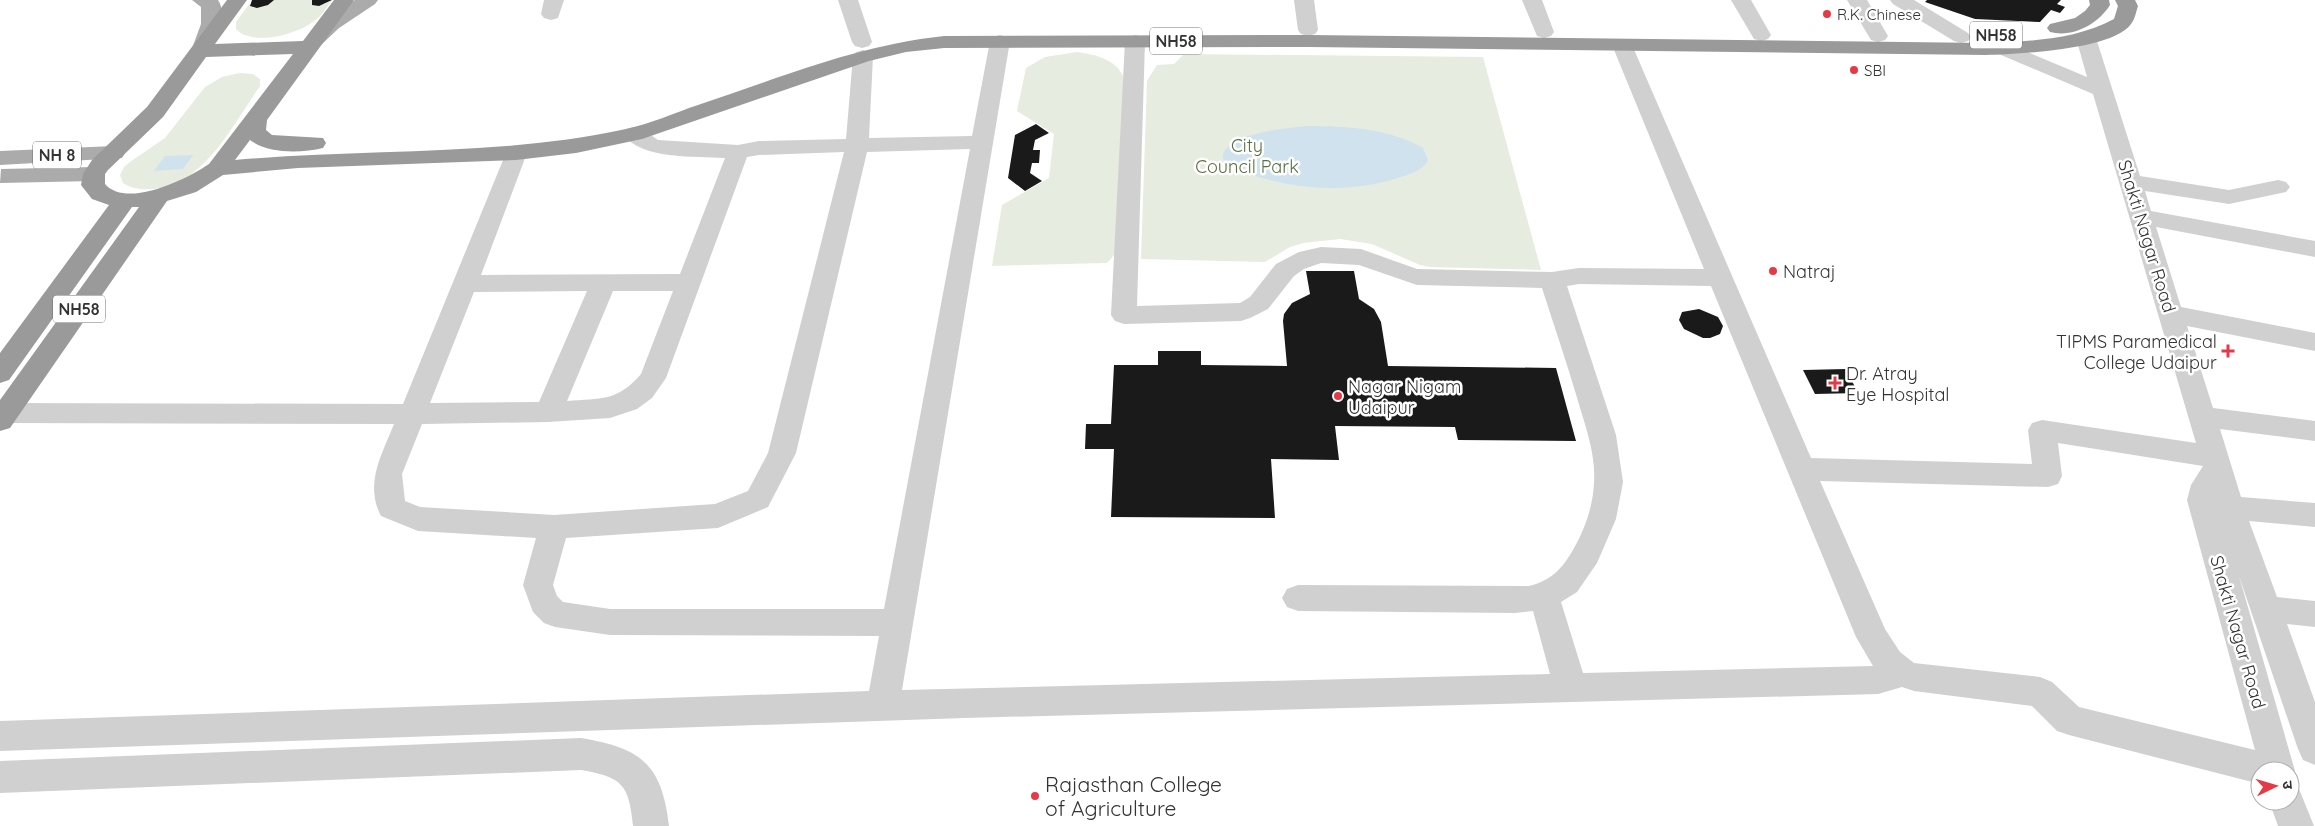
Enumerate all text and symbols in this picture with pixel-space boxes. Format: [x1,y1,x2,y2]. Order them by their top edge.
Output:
place label: R.K. Chinese [1837,5,1921,24]
marker: R.K. Chinese [1821,8,1833,20]
road number: NH58 [1970,22,2022,48]
road number: NH58 [1150,27,1202,54]
place label: SBI [1864,61,1886,80]
marker: SBI [1848,64,1860,76]
park label: City Council Park [1195,134,1299,178]
road number: NH 8 [33,142,81,168]
street label: Shakti Nagar Road [2113,157,2181,315]
place label: Natraj [1783,260,1836,283]
marker: Natraj [1767,265,1779,277]
road number: NH58 [53,296,105,322]
place label: TIPMS Paramedical College Udaipur [2056,330,2217,374]
marker: TIPMS Paramedical College Udaipur [2221,344,2235,358]
place label: Dr. Atray Eye Hospital [1846,362,1949,406]
place label: Nagar Nigam Udaipur [1348,375,1461,419]
marker: Dr. Atray Eye Hospital [1828,376,1842,390]
marker: Nagar Nigam Udaipur [1332,390,1344,402]
street label: Shakti Nagar Road [2205,553,2271,711]
north arrow [2250,761,2300,811]
place label: Rajasthan College of Agriculture [1045,771,1222,821]
text: उ [2279,780,2297,791]
marker: Rajasthan College of Agriculture [1029,790,1041,802]

